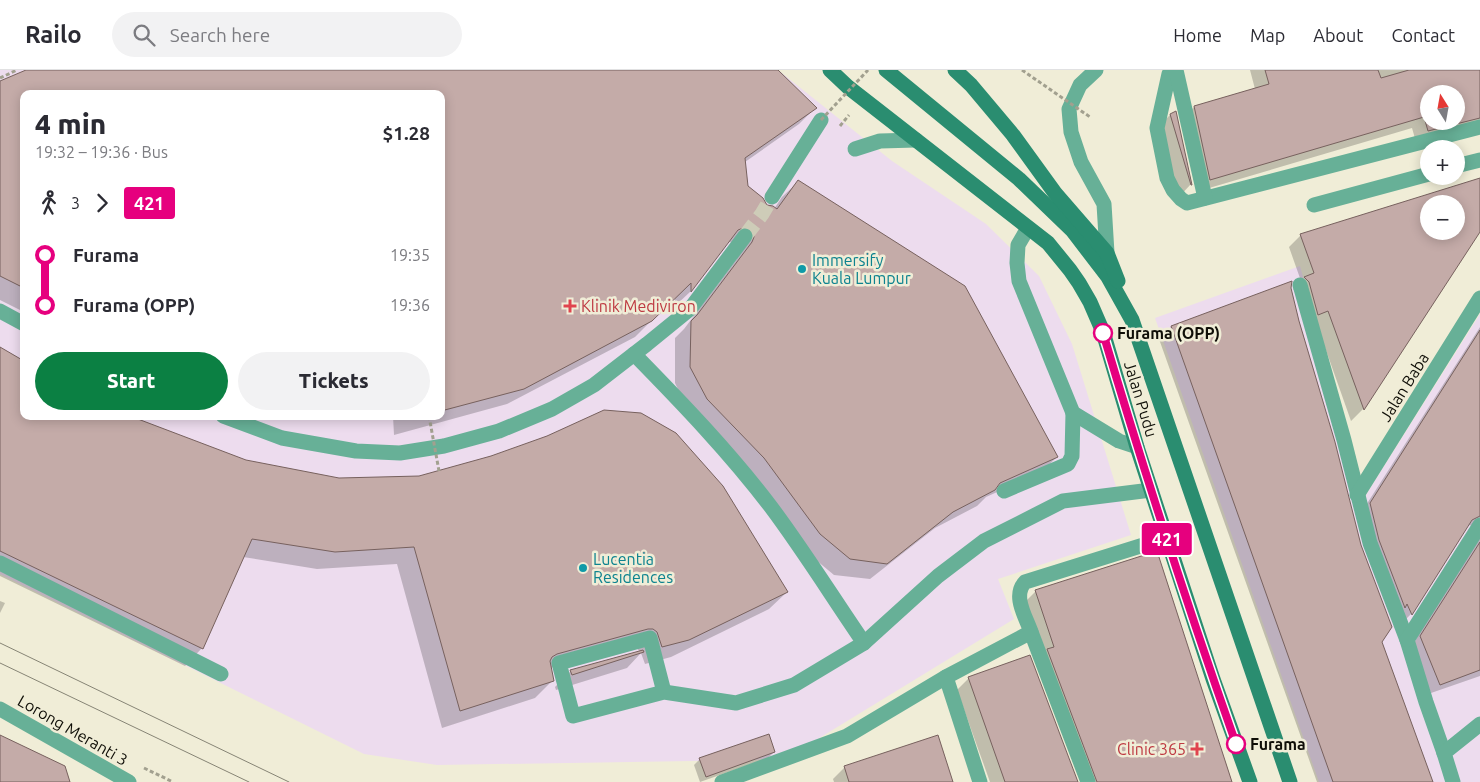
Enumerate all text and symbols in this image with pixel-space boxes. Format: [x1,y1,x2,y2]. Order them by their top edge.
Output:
search box [112,12,462,57]
text: Railo [25,21,82,48]
icon: search [130,21,158,49]
text: Search here [170,24,270,46]
text: Home [1173,25,1222,45]
text: Map [1250,25,1285,45]
text: About [1313,25,1363,45]
text: Contact [1391,25,1455,45]
north arrow [1420,85,1465,130]
map controls [1420,85,1465,240]
text: 4 min [35,108,106,139]
text: $1.28 [382,122,430,144]
button: + [1420,140,1465,185]
text: 19:32 – 19:36 · Bus [35,143,168,161]
icon: walk [35,189,63,217]
icon: forward [88,189,116,217]
text: 421 [134,193,165,213]
text: 3 [71,194,80,212]
button: − [1420,195,1465,240]
text: Furama [73,244,139,266]
text: 19:35 [390,246,430,264]
place label: Immersify Kuala Lumpur [812,251,911,287]
marker: Immersify Kuala Lumpur [796,263,808,275]
text: Furama (OPP) [73,294,195,316]
text: 19:36 [390,296,430,314]
place label: Klinik Mediviron [581,297,696,315]
marker: Klinik Mediviron [563,299,577,313]
marker: Furama (OPP) [1093,323,1113,343]
place label: Furama (OPP) [1117,324,1220,343]
street label: Jalan Baba [1376,349,1432,425]
button: Start [35,352,228,410]
button: Tickets [238,352,430,410]
street label: Jalan Pudu [1121,359,1161,439]
line badge: 421 [1138,523,1196,555]
text: 421 [1152,529,1182,549]
place label: Lucentia Residences [593,550,673,586]
marker: Lucentia Residences [577,562,589,574]
street label: Lorong Meranti 3 [15,691,131,769]
marker: Furama [1226,734,1246,754]
place label: Furama [1250,735,1306,753]
place label: Clinic 365 [1117,740,1186,758]
marker: Clinic 365 [1190,742,1204,756]

